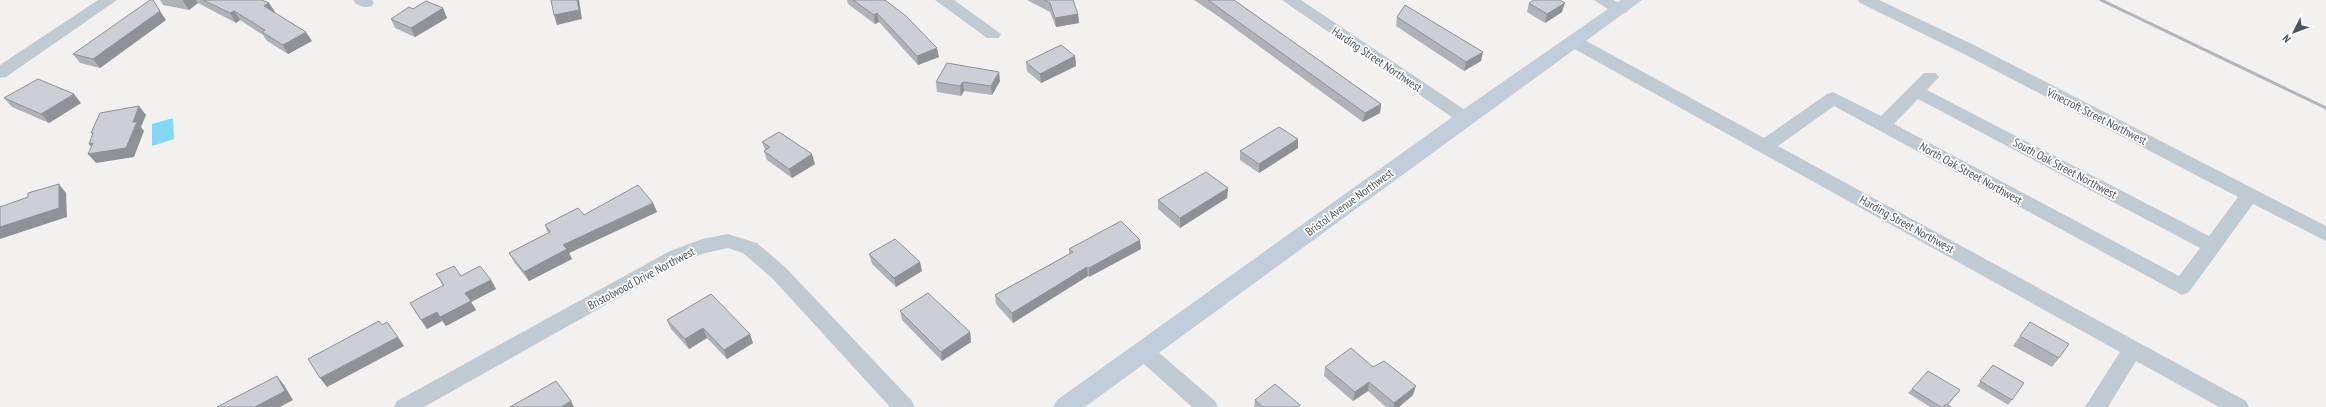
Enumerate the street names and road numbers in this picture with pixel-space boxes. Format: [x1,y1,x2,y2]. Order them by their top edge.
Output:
street label: Harding Street Northwest [1329,23,1426,95]
street label: Vinecroft Street Northwest [2044,84,2150,148]
street label: South Oak Street Northwest [2011,134,2120,202]
street label: North Oak Street Northwest [1917,139,2026,208]
street label: Bristol Avenue Northwest [1302,165,1396,239]
street label: Harding Street Northwest [1857,192,1958,257]
street label: Bristolwood Drive Northwest [585,243,698,313]

